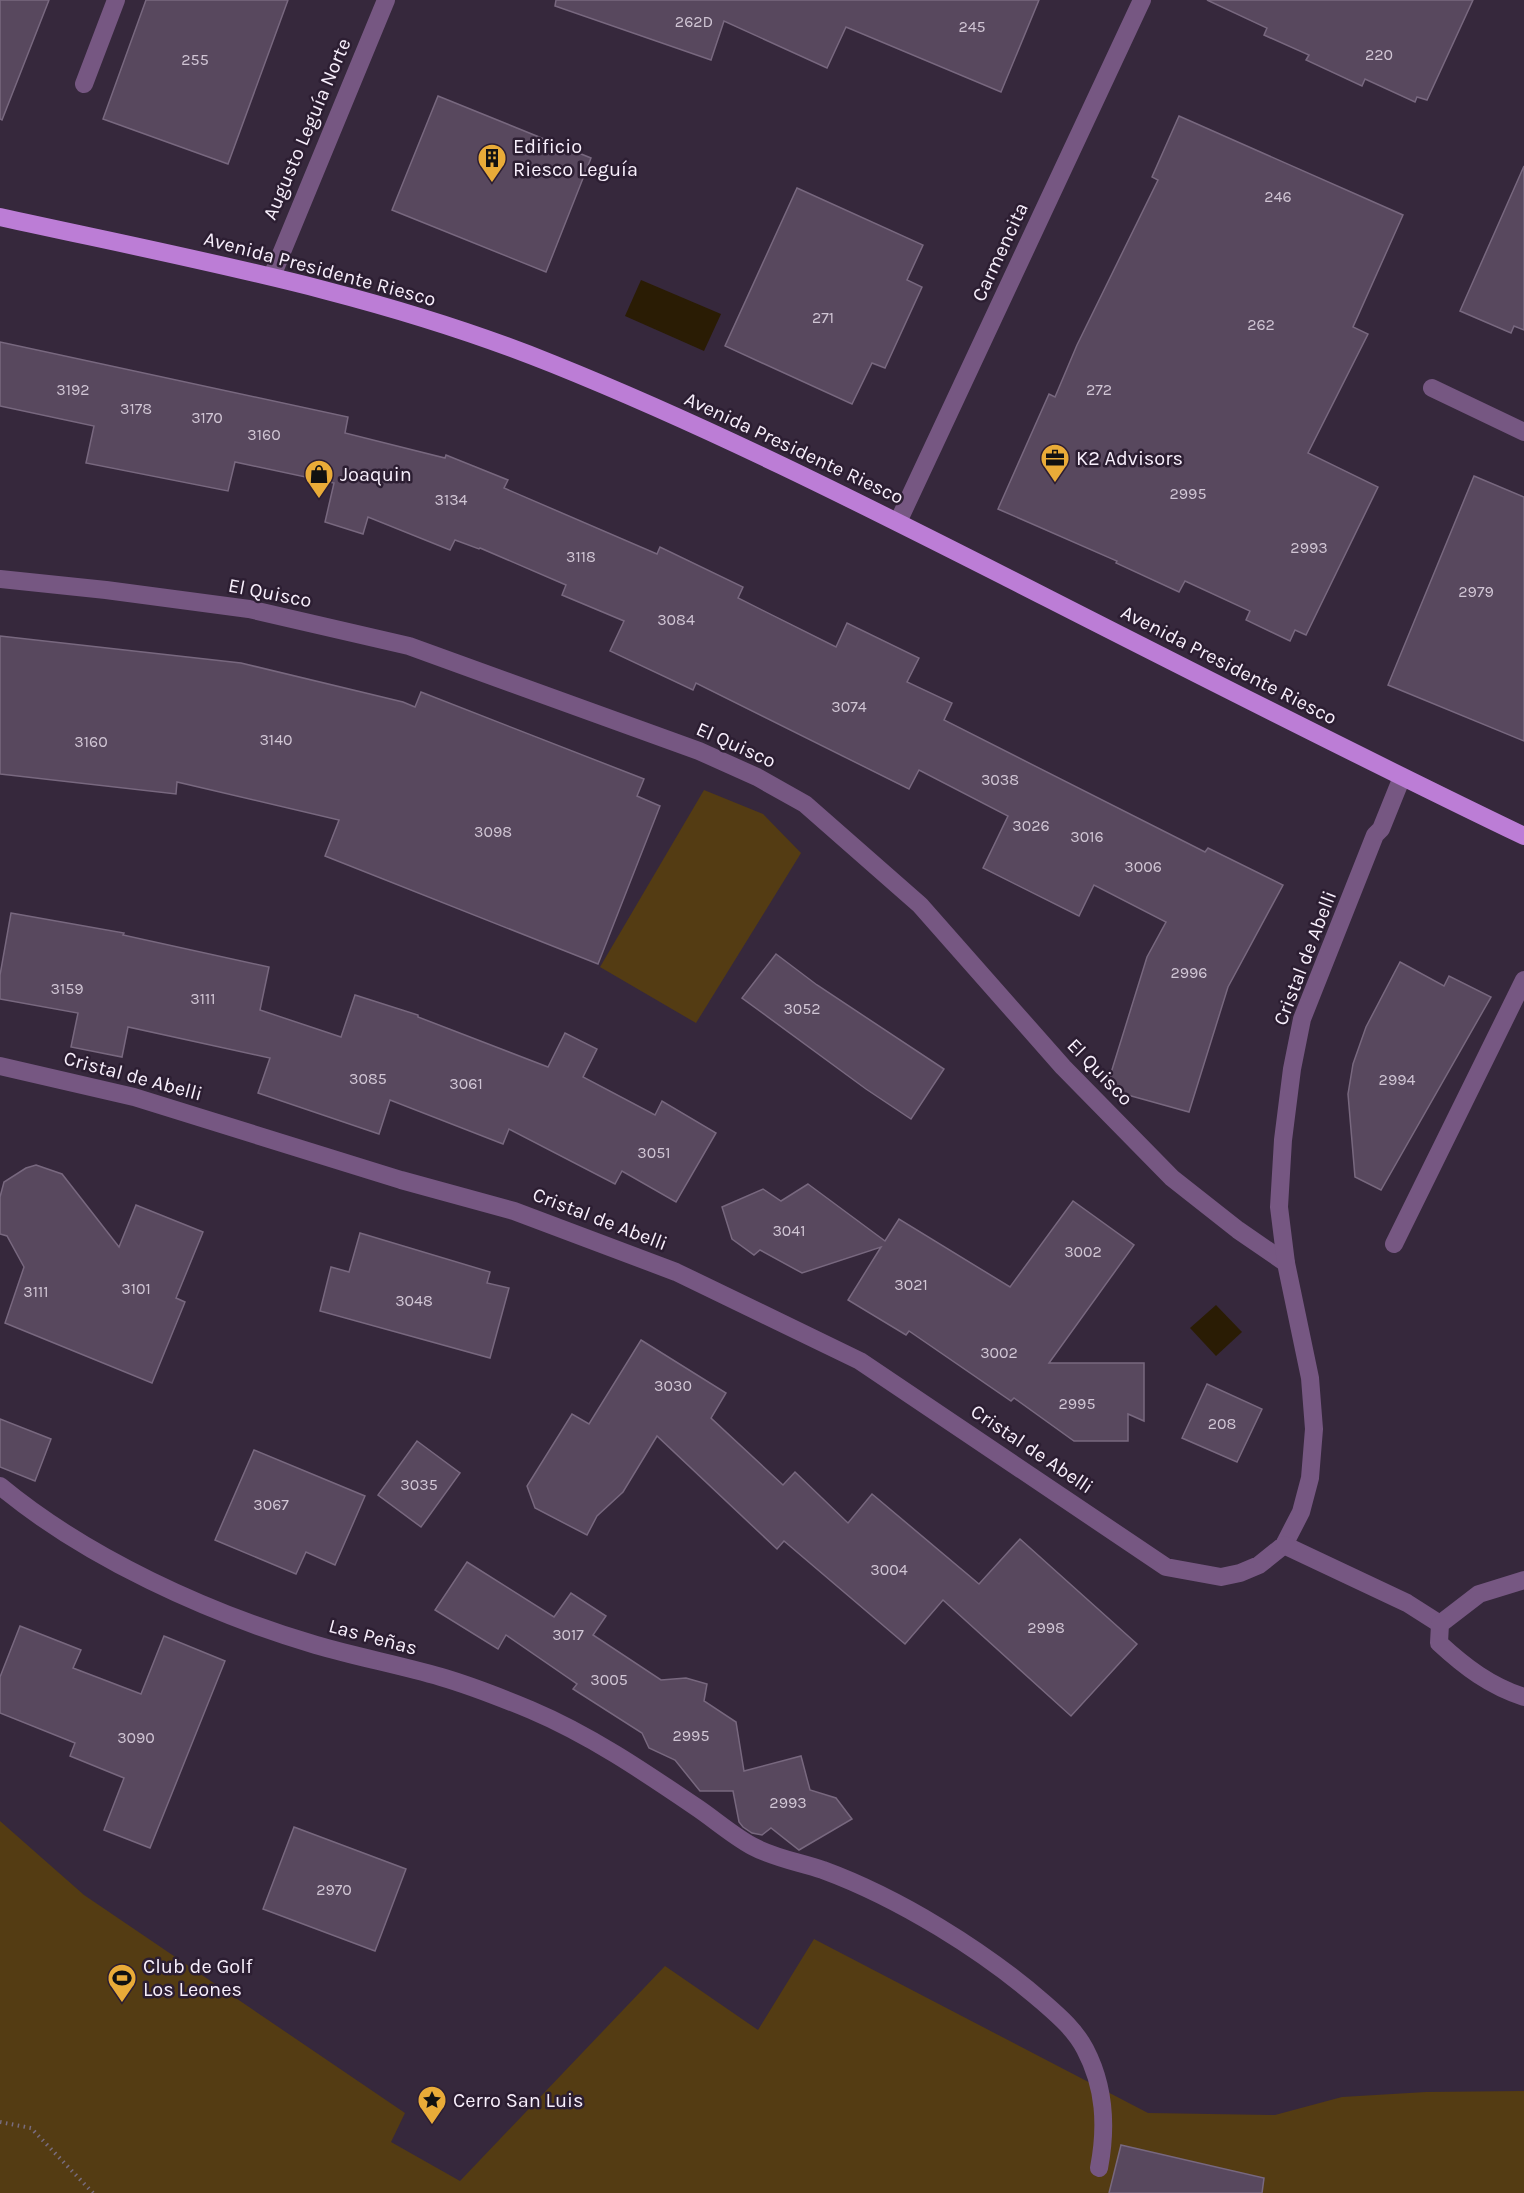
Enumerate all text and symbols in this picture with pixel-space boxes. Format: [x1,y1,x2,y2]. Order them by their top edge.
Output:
house number: 262D [675,12,713,31]
house number: 245 [958,17,986,36]
street label: Augusto Leguía Norte [258,35,356,223]
house number: 220 [1365,45,1393,64]
house number: 255 [181,50,209,69]
place label: Edificio Riesco Leguía [513,135,638,181]
building icon: Edificio Riesco Leguía [476,142,508,184]
house number: 246 [1264,187,1292,206]
street label: Carmencita [967,199,1033,305]
street label: Avenida Presidente Riesco [202,227,438,311]
house number: 271 [812,308,834,327]
house number: 262 [1247,315,1275,334]
house number: 3192 [56,380,90,399]
house number: 272 [1086,380,1112,399]
street label: Avenida Presidente Riesco [681,387,907,509]
house number: 3178 [120,399,152,418]
house number: 3170 [191,408,223,427]
house number: 3160 [247,425,281,444]
office icon: K2 Advisors [1039,442,1071,484]
place label: K2 Advisors [1076,447,1183,470]
shop icon: Joaquin [303,458,335,500]
place label: Joaquin [340,463,412,486]
house number: 2995 [1170,484,1206,503]
house number: 3134 [434,490,468,509]
house number: 2993 [1290,538,1328,557]
house number: 3118 [566,547,596,566]
street label: El Quisco [226,574,314,612]
house number: 2979 [1458,582,1494,601]
street label: Avenida Presidente Riesco [1117,600,1341,730]
house number: 3084 [657,610,695,629]
house number: 3074 [831,697,867,716]
street label: El Quisco [693,717,779,773]
house number: 3140 [259,730,293,749]
house number: 3160 [74,732,108,751]
house number: 3038 [981,770,1019,789]
house number: 3026 [1012,816,1050,835]
house number: 3098 [474,822,512,841]
house number: 3016 [1070,827,1104,846]
house number: 3006 [1124,857,1162,876]
street label: Cristal de Abelli [1269,887,1341,1029]
house number: 2996 [1171,963,1208,982]
house number: 3159 [50,979,84,998]
house number: 3111 [190,989,216,1008]
house number: 3052 [783,999,821,1018]
street label: El Quisco [1062,1034,1138,1110]
street label: Cristal de Abelli [61,1046,205,1106]
house number: 3085 [349,1069,387,1088]
house number: 2994 [1379,1070,1415,1089]
house number: 3061 [449,1074,483,1093]
house number: 3051 [637,1143,671,1162]
street label: Cristal de Abelli [529,1183,671,1255]
house number: 3041 [772,1221,806,1240]
house number: 3002 [1064,1242,1102,1261]
house number: 3021 [894,1275,928,1294]
house number: 3101 [121,1279,151,1298]
house number: 3111 [23,1282,49,1301]
house number: 3048 [395,1291,433,1310]
house number: 3002 [980,1343,1018,1362]
house number: 3030 [654,1376,692,1395]
house number: 2995 [1059,1394,1095,1413]
street label: Cristal de Abelli [967,1400,1097,1498]
house number: 208 [1208,1414,1236,1433]
house number: 3035 [400,1475,438,1494]
house number: 3067 [253,1495,289,1514]
house number: 3004 [870,1560,908,1579]
street label: Las Peñas [326,1614,420,1660]
house number: 2998 [1027,1618,1065,1637]
house number: 3017 [552,1625,584,1644]
house number: 3005 [590,1670,628,1689]
house number: 2995 [673,1726,709,1745]
house number: 3090 [117,1728,155,1747]
house number: 2993 [769,1793,807,1812]
house number: 2970 [316,1880,352,1899]
place label: Club de Golf Los Leones [143,1955,253,2001]
sports icon: Club de Golf Los Leones [106,1962,138,2004]
place icon: Cerro San Luis [416,2084,448,2126]
place label: Cerro San Luis [453,2089,584,2112]

